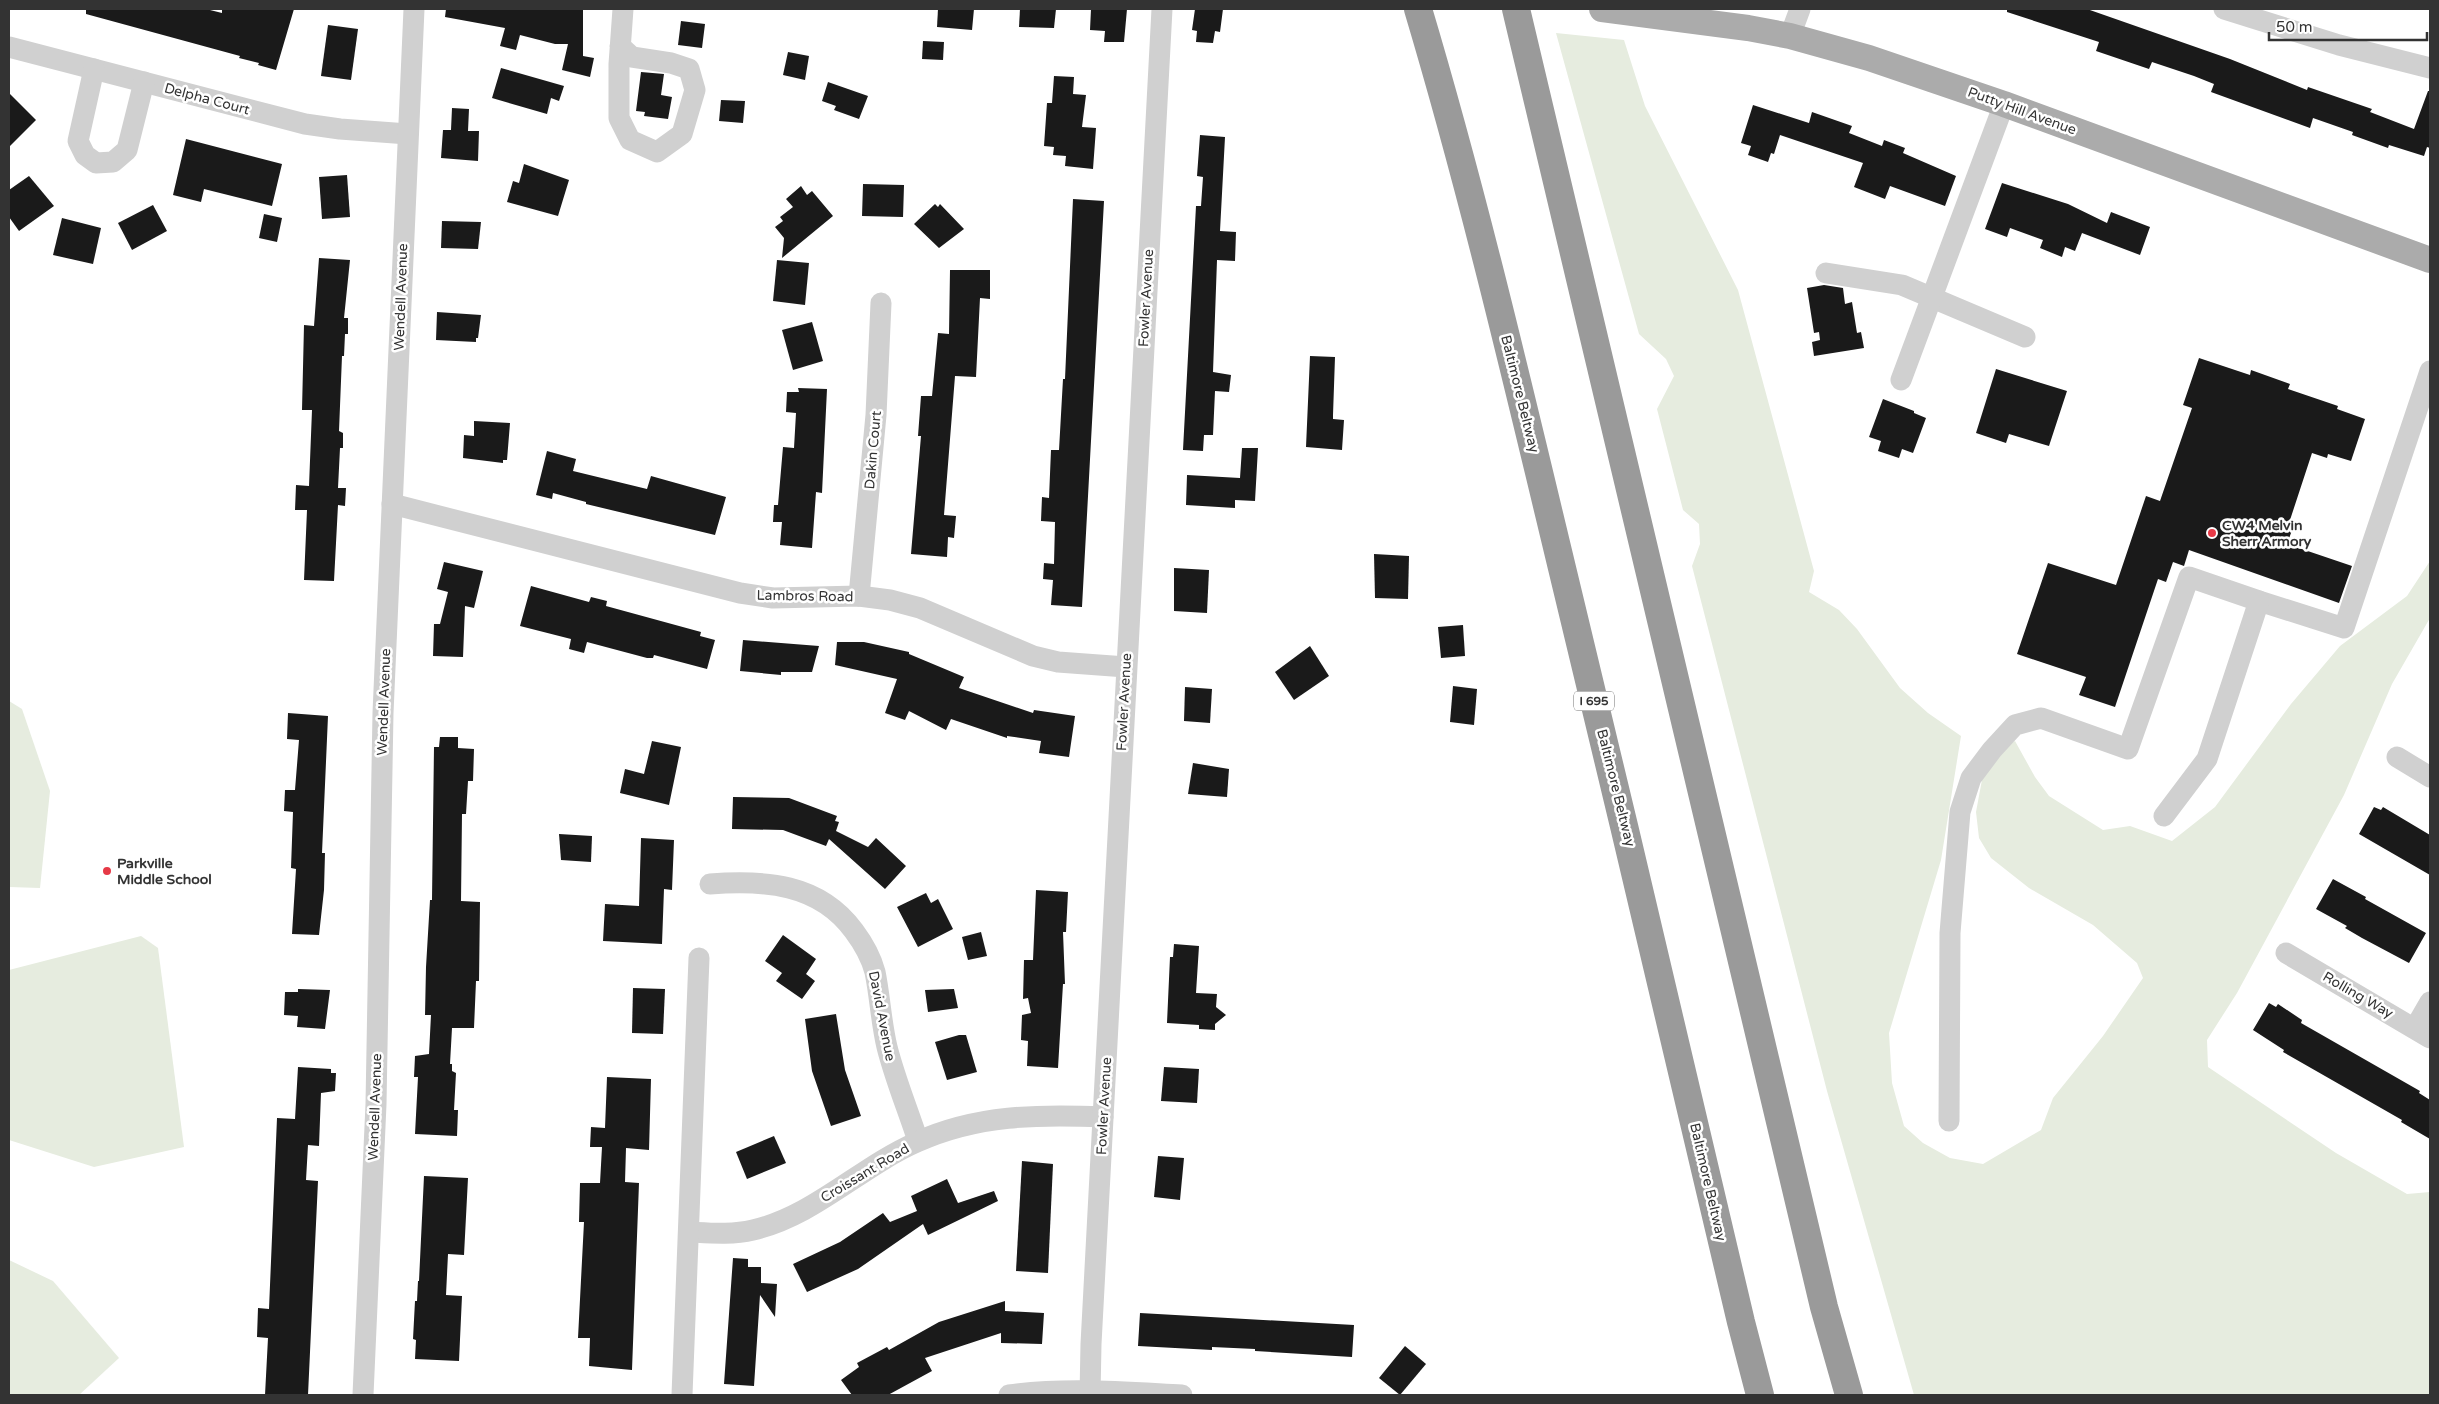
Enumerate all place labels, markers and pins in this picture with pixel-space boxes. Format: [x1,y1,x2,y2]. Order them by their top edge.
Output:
place label: CW4 Melvin Sherr Armory [2222,517,2312,550]
marker: CW4 Melvin Sherr Armory [2206,527,2218,539]
place label: Parkville Middle School [117,855,212,888]
marker: Parkville Middle School [101,865,113,877]

